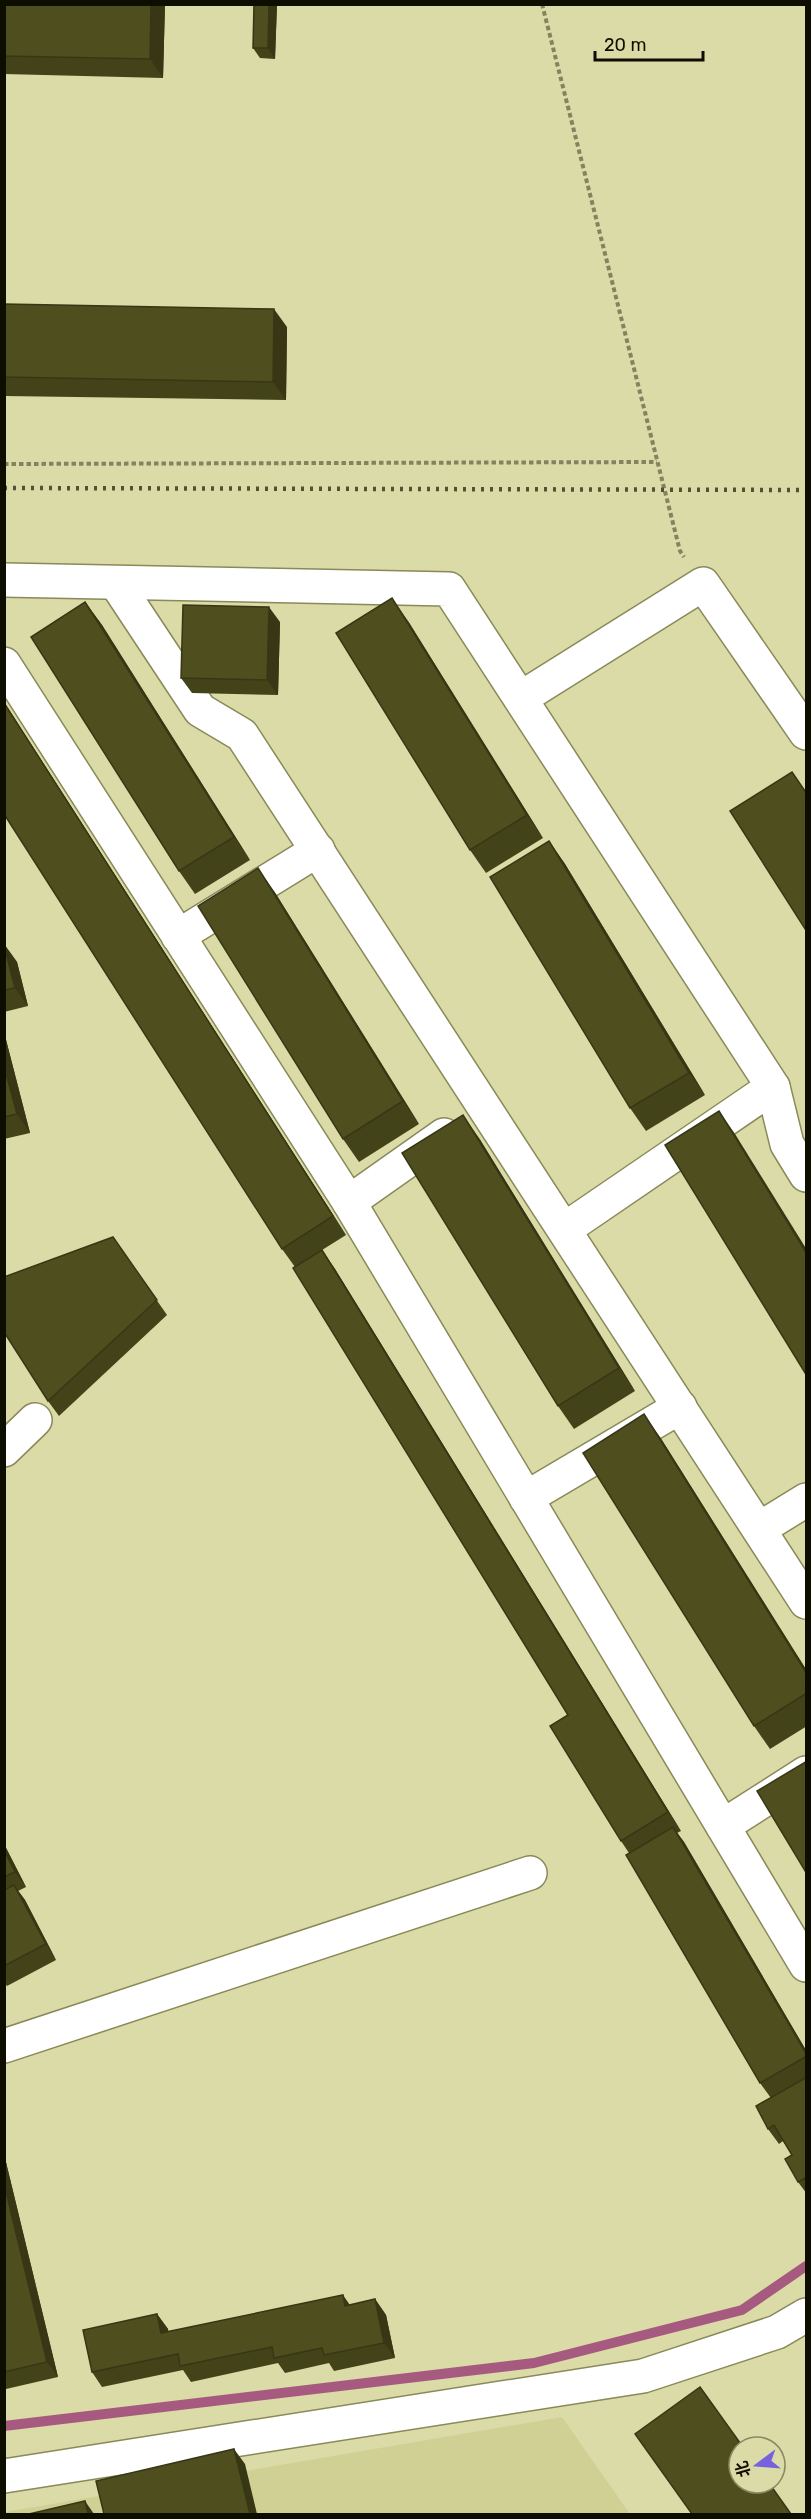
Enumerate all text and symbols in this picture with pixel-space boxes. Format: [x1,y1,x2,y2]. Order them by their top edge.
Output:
scale bar [595,24,703,62]
text: 20 m [604,34,646,56]
north arrow [727,2435,787,2495]
text: 北 [732,2459,754,2479]

